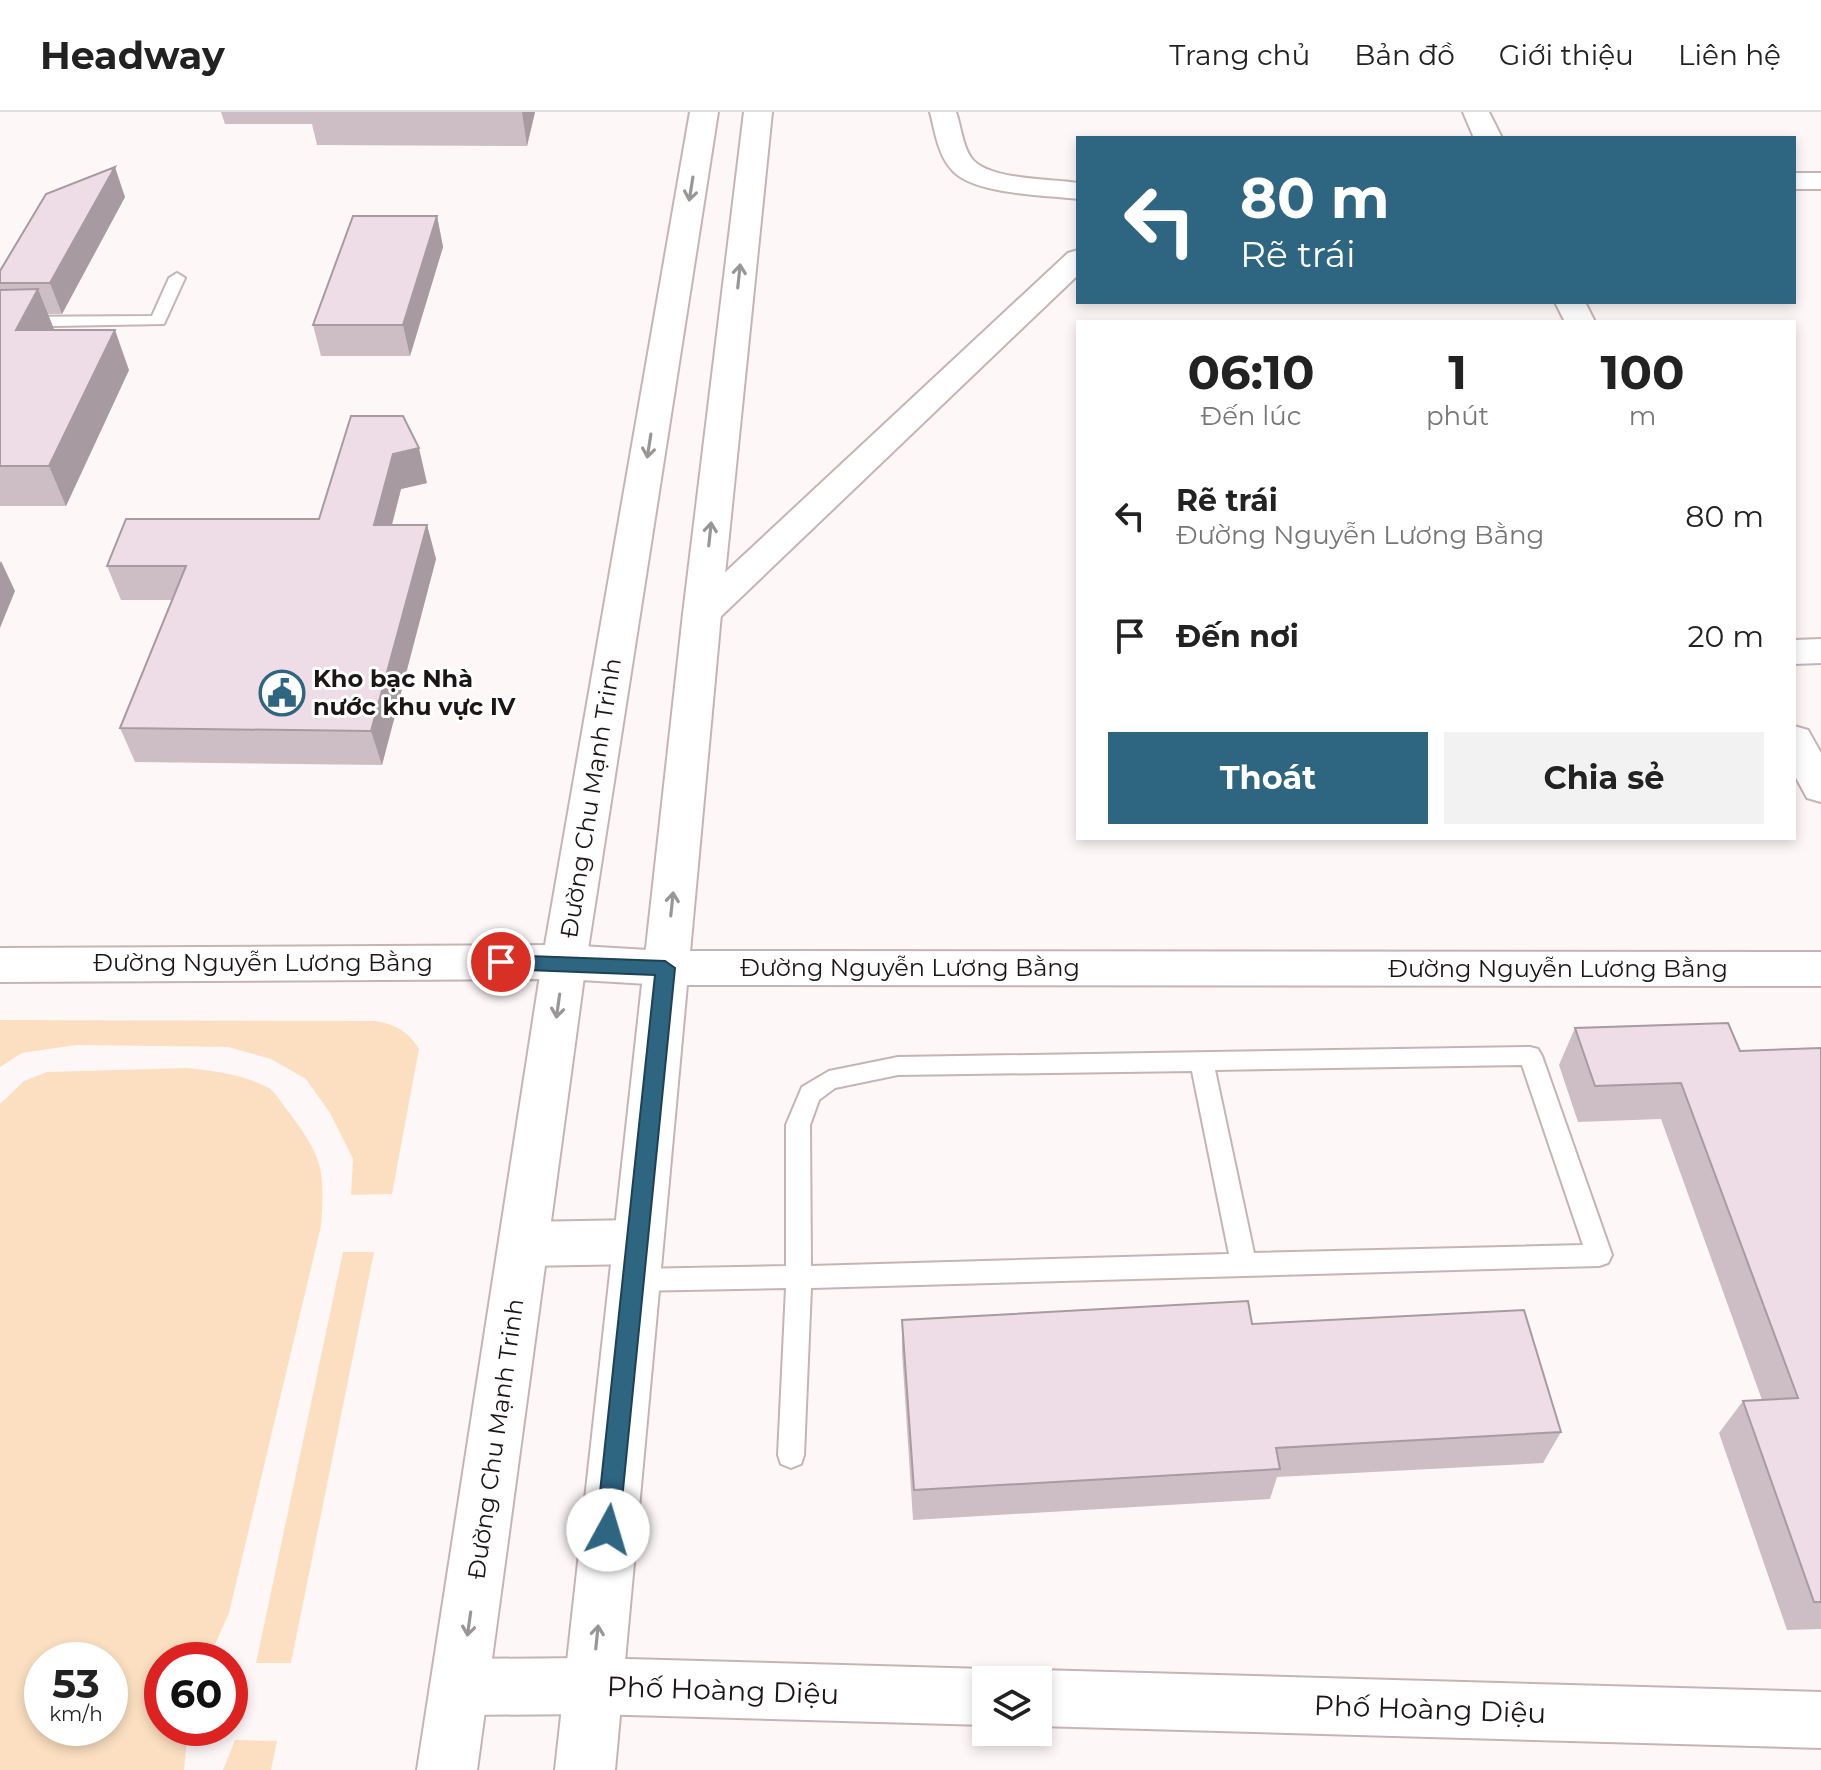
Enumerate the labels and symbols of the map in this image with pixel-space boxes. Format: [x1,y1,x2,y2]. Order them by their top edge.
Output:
one-way arrow [683,176,698,201]
one-way arrow [732,263,747,290]
one-way arrow [641,432,656,458]
one-way arrow [703,521,718,548]
street label: Đường Chu Mạnh Trinh [554,656,627,940]
place label: Kho bạc Nhà nước khu vực IV [313,664,516,721]
public building icon: Kho bạc Nhà nước khu vực IV [258,669,306,717]
one-way arrow [664,891,679,918]
pin [467,928,535,996]
street label: Đường Nguyễn Lương Bằng [93,948,433,977]
street label: Đường Nguyễn Lương Bằng [740,953,1080,982]
street label: Đường Nguyễn Lương Bằng [1388,954,1728,983]
one-way arrow [550,993,565,1018]
street label: Đường Chu Mạnh Trinh [461,1297,530,1581]
position arrow [566,1488,650,1572]
one-way arrow [461,1611,476,1636]
one-way arrow [589,1624,604,1650]
speed limit sign: 60 [144,1642,248,1746]
street label: Phố Hoàng Diệu [606,1669,840,1711]
street label: Phố Hoàng Diệu [1313,1688,1547,1730]

